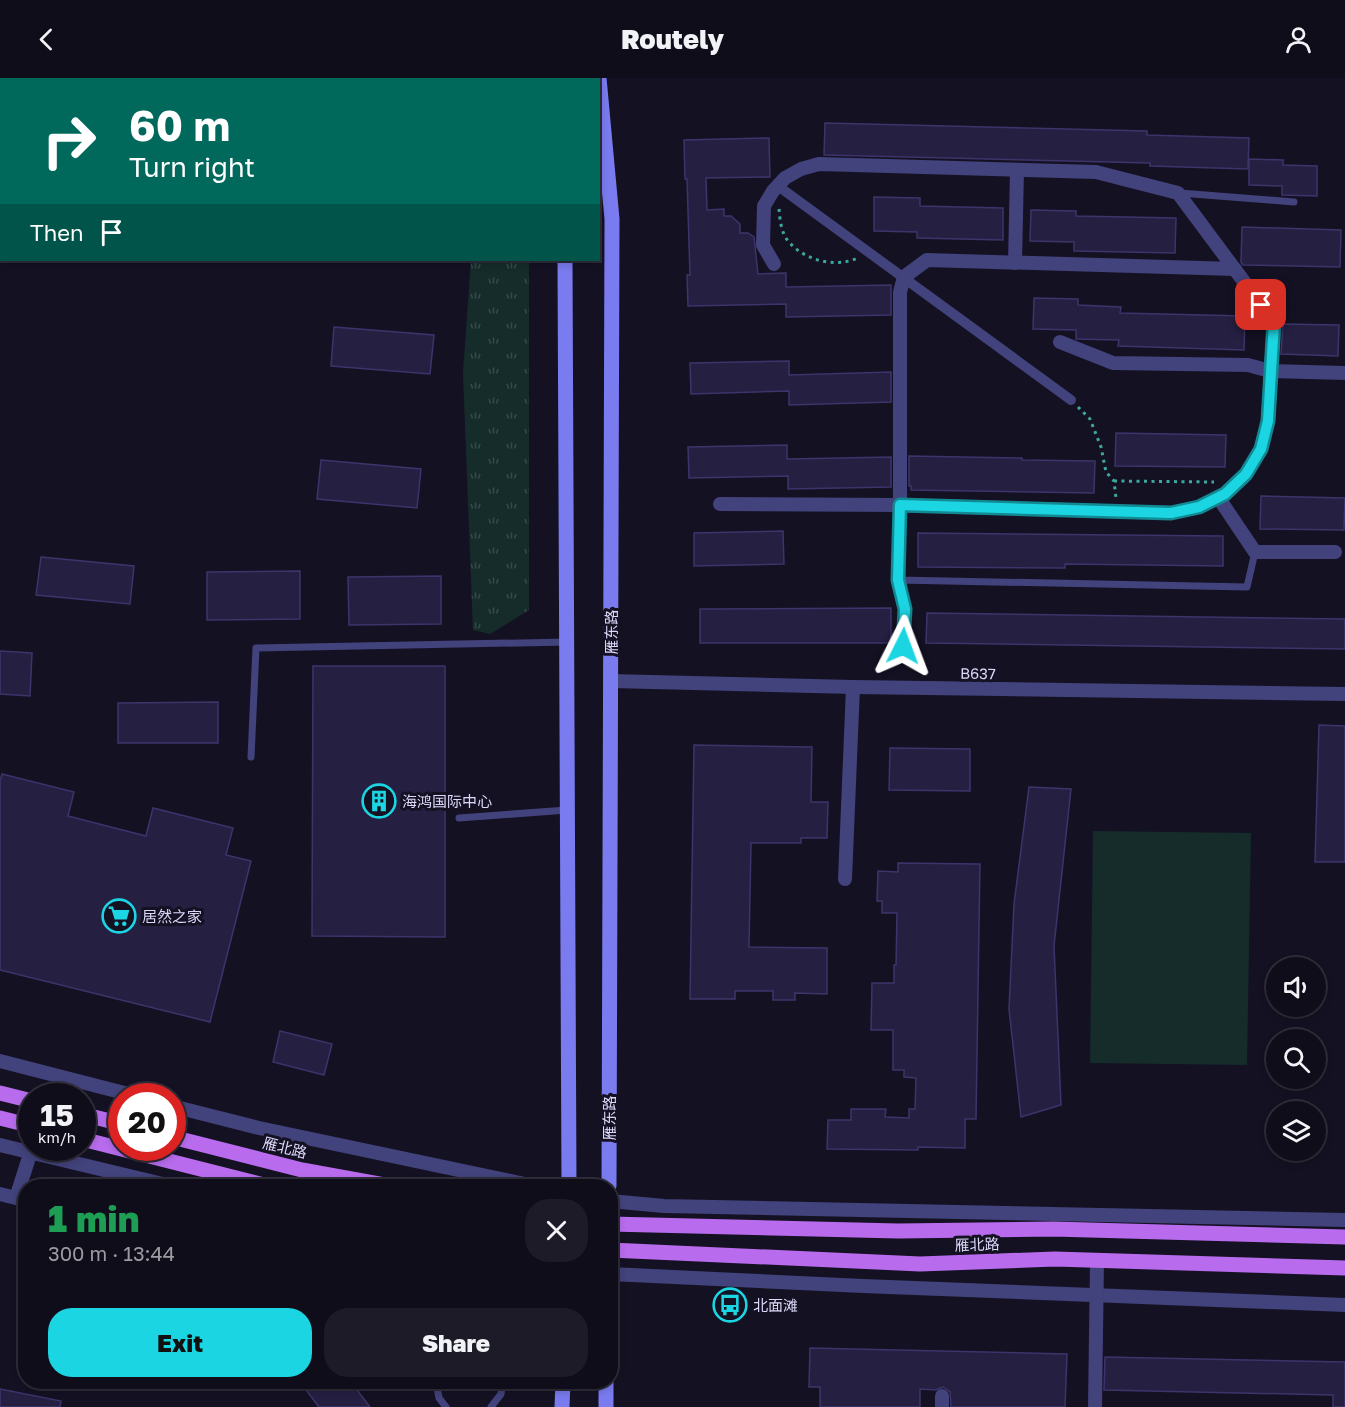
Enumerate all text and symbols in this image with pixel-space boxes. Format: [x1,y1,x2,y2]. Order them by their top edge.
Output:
icon: back [30,23,63,56]
text: Routely [621,23,724,55]
icon: person [1282,23,1315,56]
text: 60 m [129,100,230,150]
icon: right [30,102,108,180]
text: Turn right [129,151,255,183]
icon: arrive [95,216,128,249]
text: Then [30,219,83,246]
pin [1235,279,1286,330]
icon: arrive [1244,288,1277,321]
street label: 雁东路 [602,609,620,655]
position arrow [871,614,935,678]
street label: B637 [960,664,996,682]
building icon: 海鸿国际中心 [361,783,397,819]
place label: 海鸿国际中心 [402,792,492,810]
supermarket icon: 居然之家 [101,898,137,934]
place label: 居然之家 [142,907,202,925]
map controls [1266,957,1326,1161]
button: sound [1266,957,1326,1017]
button: search [1266,1029,1326,1089]
speed limit sign: 20 [108,1083,186,1161]
street label: 雁东路 [600,1095,618,1141]
text: 15 [40,1097,74,1133]
button: layers [1266,1101,1326,1161]
text: km/h [38,1128,76,1146]
street label: 雁北路 [261,1133,309,1161]
text: 1 min [48,1197,139,1240]
button: close [525,1199,588,1262]
street label: 雁北路 [954,1234,1000,1254]
text: 300 m · 13:44 [48,1241,175,1265]
bus stop icon: 北面滩 [712,1287,748,1323]
place label: 北面滩 [753,1296,798,1314]
button: Exit [48,1308,312,1377]
button: Share [324,1308,588,1377]

